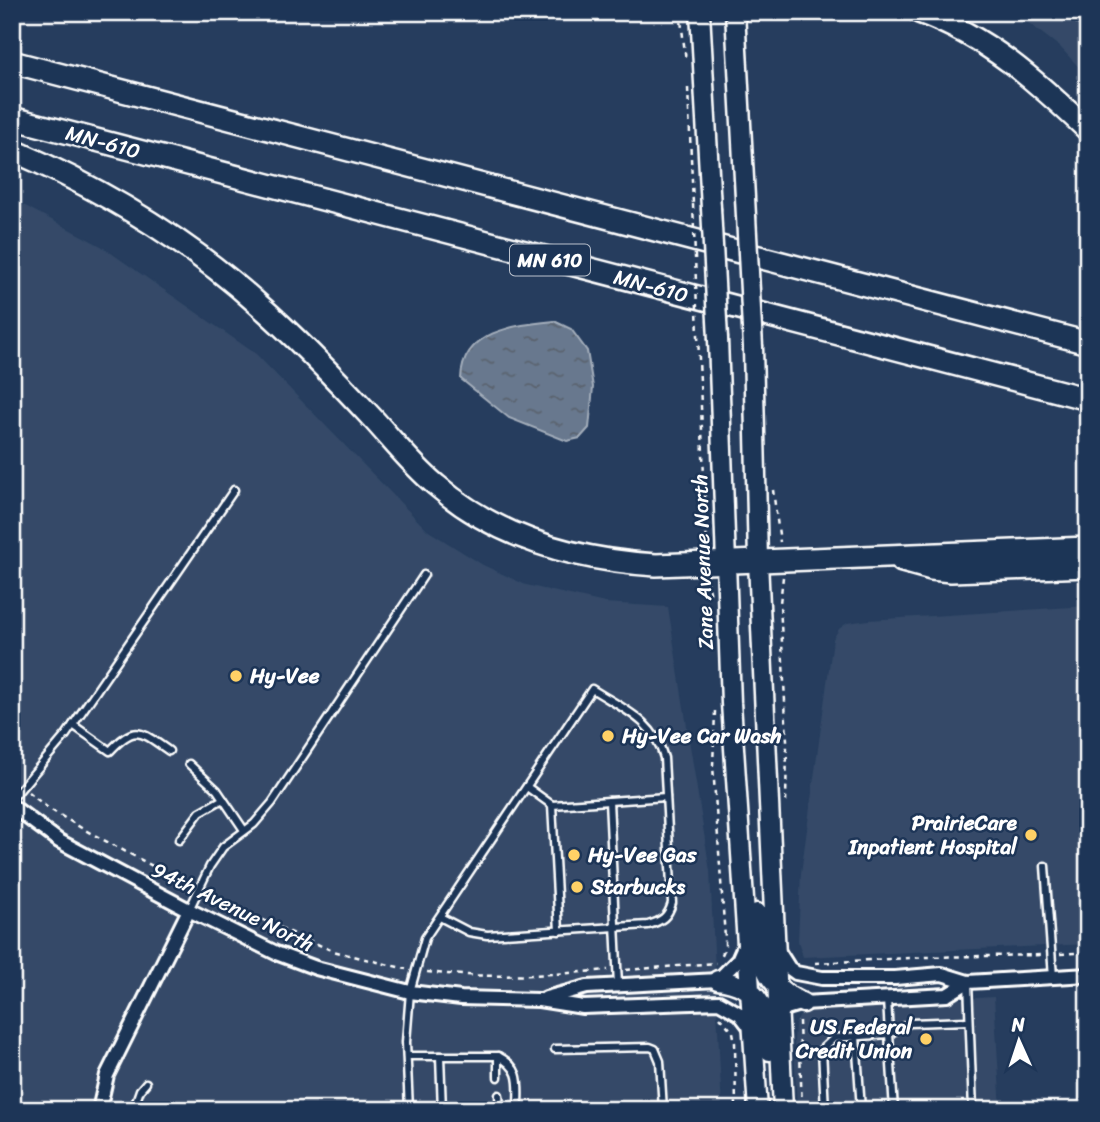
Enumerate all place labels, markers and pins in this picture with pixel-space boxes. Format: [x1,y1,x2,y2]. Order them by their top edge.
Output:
place label: Hy-Vee [249,657,320,695]
marker: Hy-Vee [228,668,244,684]
place label: Hy-Vee Car Wash [621,717,782,755]
marker: Hy-Vee Car Wash [600,728,616,744]
place label: PrairieCare Inpatient Hospital [848,804,1018,866]
marker: PrairieCare Inpatient Hospital [1023,827,1039,843]
place label: Hy-Vee Gas [587,836,698,874]
marker: Hy-Vee Gas [566,847,582,863]
place label: Starbucks [590,868,686,906]
marker: Starbucks [569,879,585,895]
place label: US Federal Credit Union [795,1008,913,1070]
marker: US Federal Credit Union [918,1031,934,1047]

